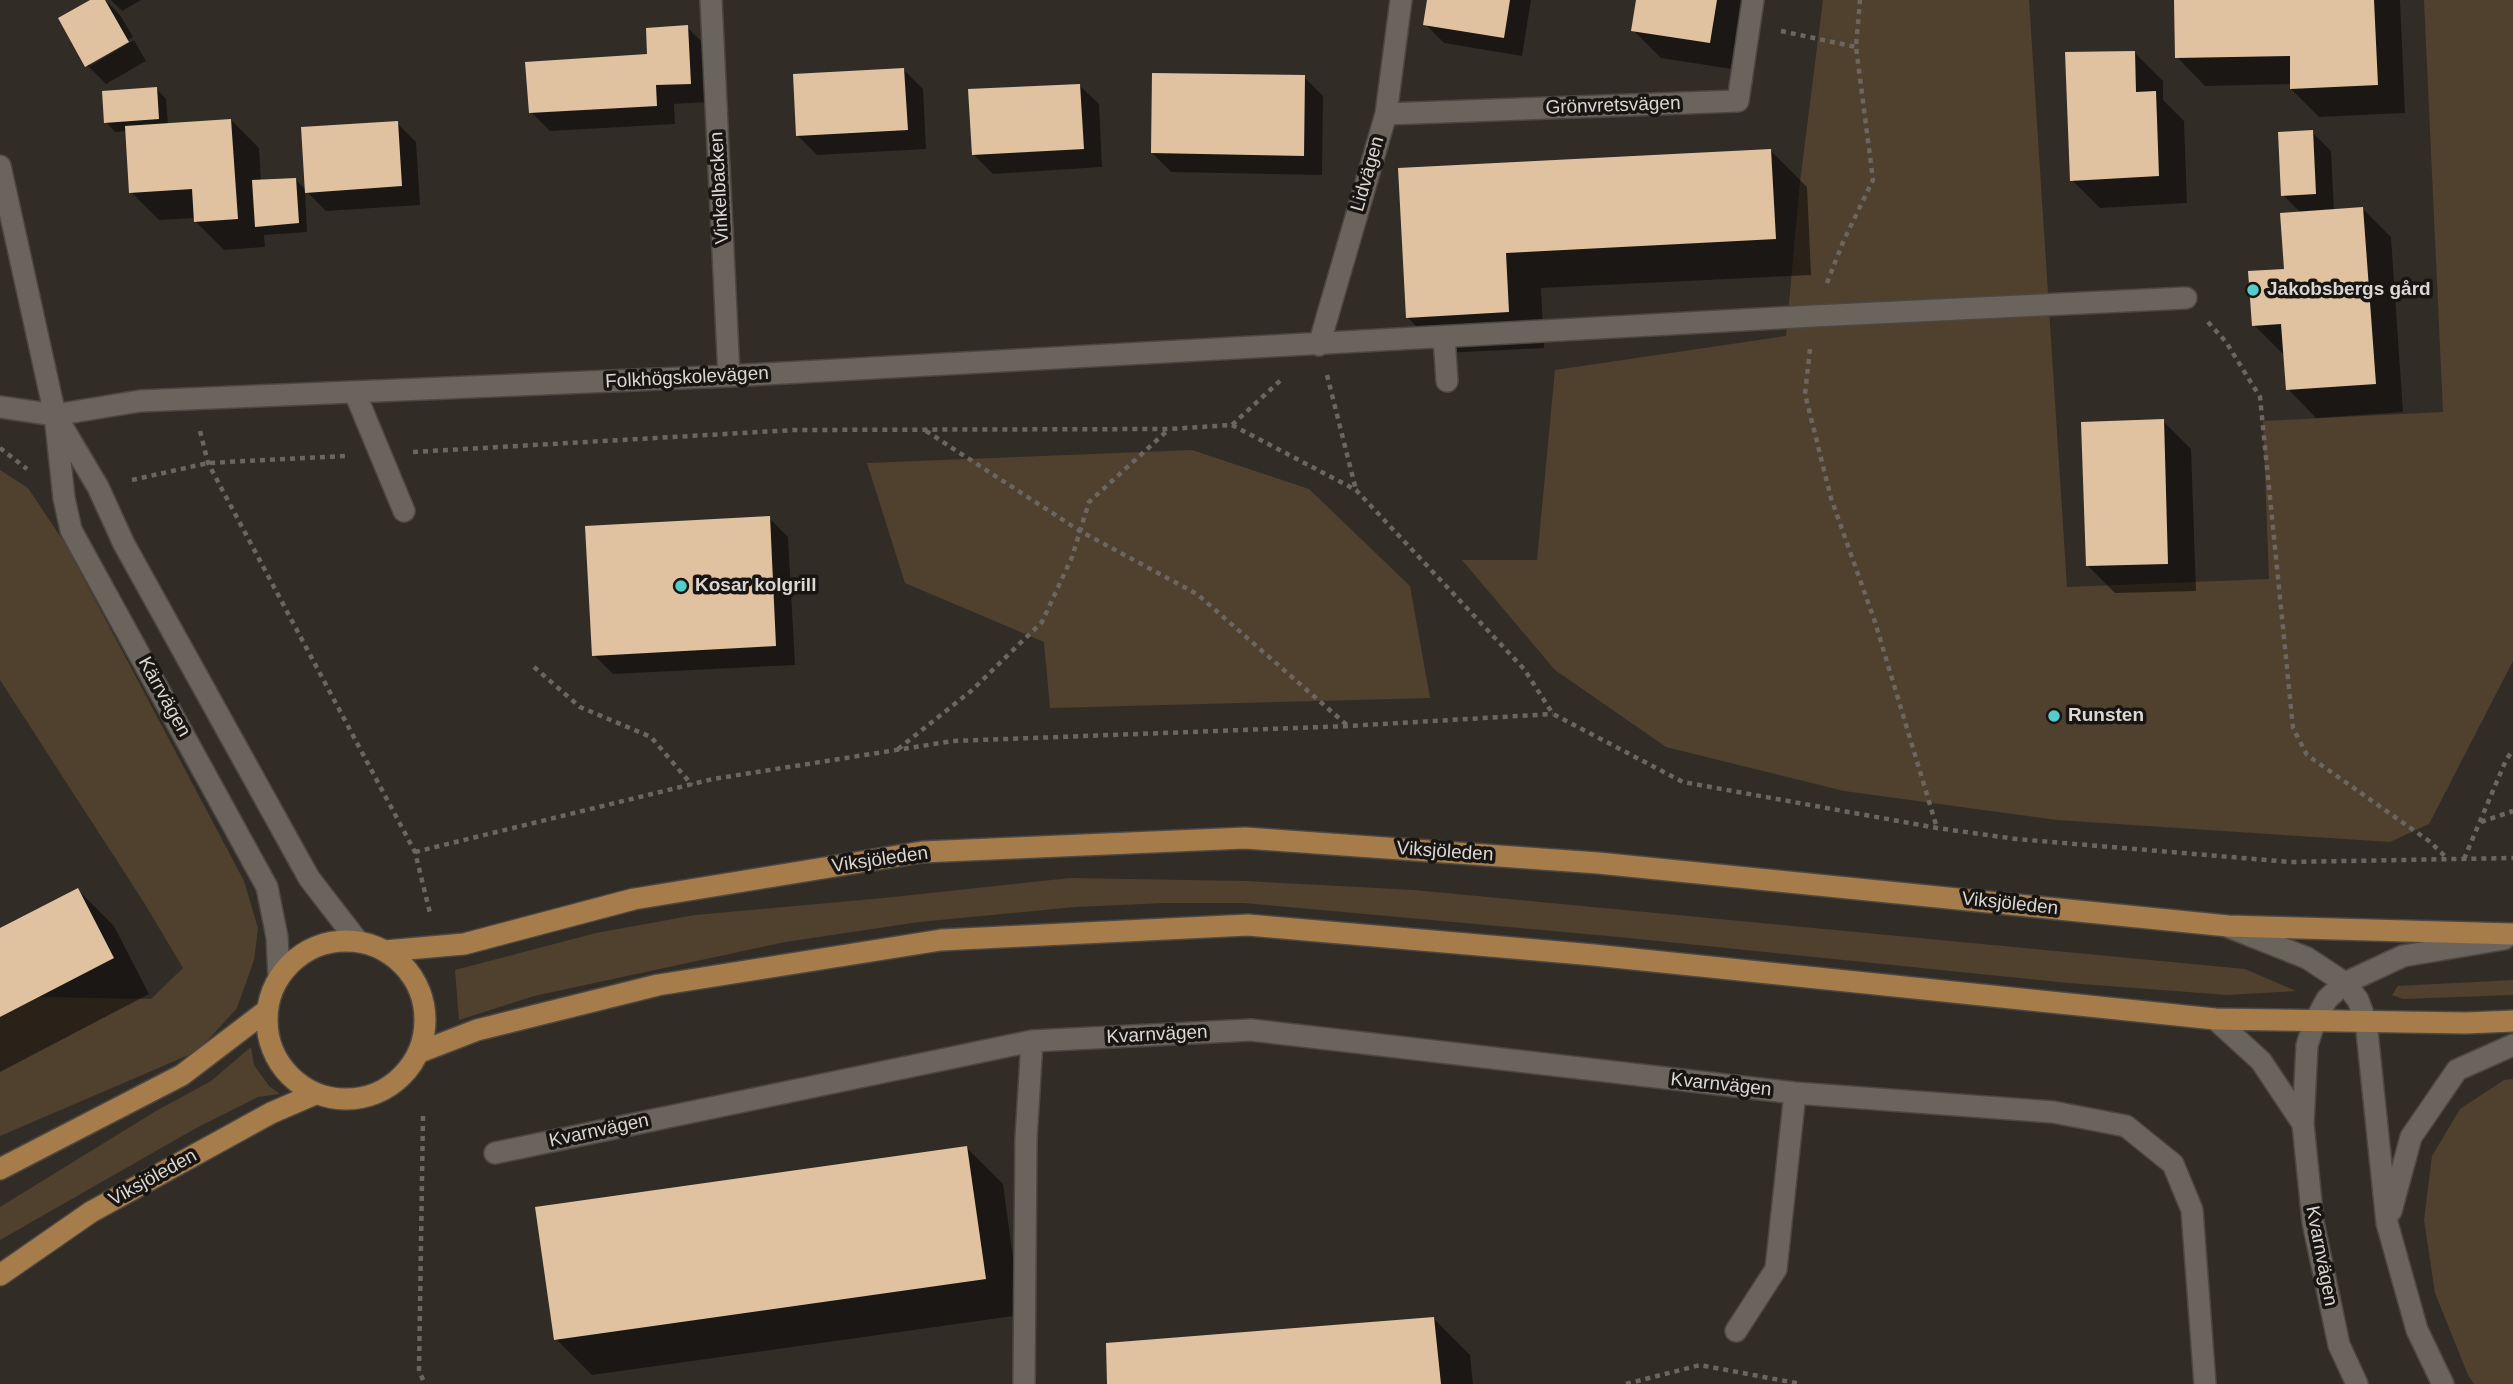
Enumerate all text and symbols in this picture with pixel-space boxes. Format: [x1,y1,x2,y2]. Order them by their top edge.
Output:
street label: Grönvretsvägen [1545,92,1681,120]
street label: Vinkelbacken [706,131,734,245]
street label: Lidvägen [1346,134,1390,214]
place label: Jakobsbergs gård [2267,279,2431,301]
marker: Jakobsbergs gård [2245,282,2261,298]
street label: Folkhögskolevägen [605,362,769,394]
place label: Kosar kolgrill [695,575,816,597]
marker: Kosar kolgrill [673,578,689,594]
street label: Kärrvägen [133,653,195,741]
place label: Runsten [2068,705,2144,727]
marker: Runsten [2046,708,2062,724]
street label: Viksjöleden [1396,837,1494,867]
street label: Viksjöleden [830,842,930,878]
street label: Viksjöleden [1961,888,2059,920]
street label: Kvarnvägen [1106,1021,1208,1049]
street label: Kvarnvägen [1669,1068,1773,1102]
street label: Kvarnvägen [547,1109,651,1153]
street label: Viksjöleden [105,1145,201,1211]
street label: Kvarnvägen [2300,1204,2342,1308]

